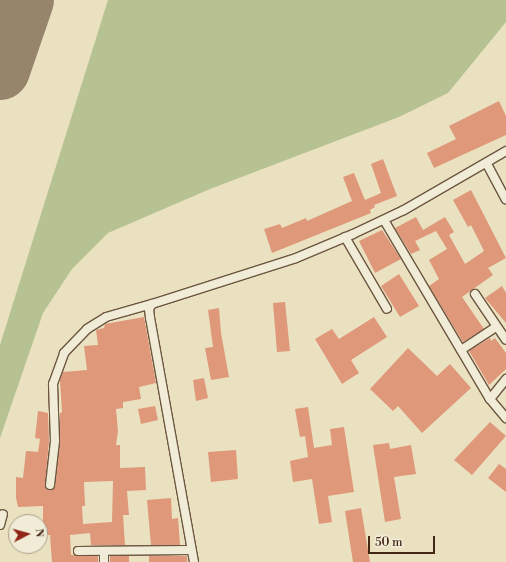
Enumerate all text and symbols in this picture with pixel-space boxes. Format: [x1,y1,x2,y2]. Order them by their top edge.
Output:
north arrow [8,514,48,554]
text: N [32,528,46,538]
scale bar [370,528,437,554]
text: 50 m [375,535,403,550]

